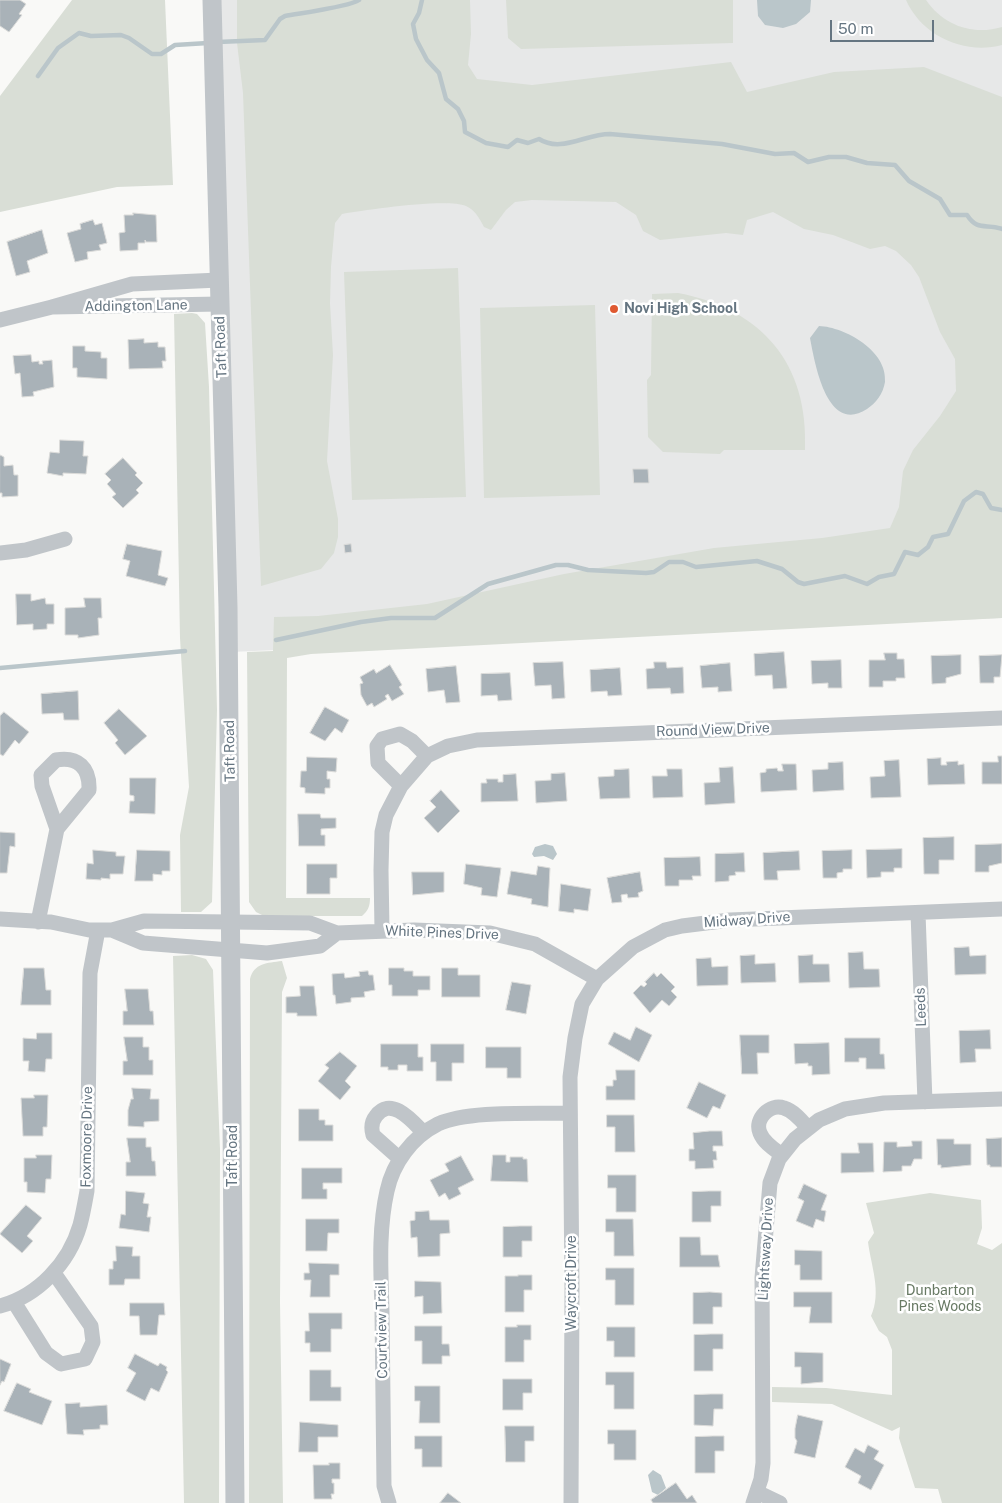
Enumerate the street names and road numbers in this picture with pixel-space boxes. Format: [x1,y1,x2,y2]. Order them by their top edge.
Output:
street label: Addington Lane [84,297,188,315]
street label: Taft Road [212,316,230,378]
street label: Taft Road [221,720,239,782]
street label: Round View Drive [656,720,770,740]
street label: Midway Drive [703,909,791,931]
street label: White Pines Drive [385,923,499,943]
street label: Leeds [912,987,930,1027]
street label: Foxmoore Drive [78,1086,96,1188]
street label: Taft Road [225,1125,241,1187]
street label: Lightsway Drive [755,1197,777,1301]
street label: Waycroft Drive [564,1235,580,1331]
street label: Courtview Trail [373,1281,391,1379]

